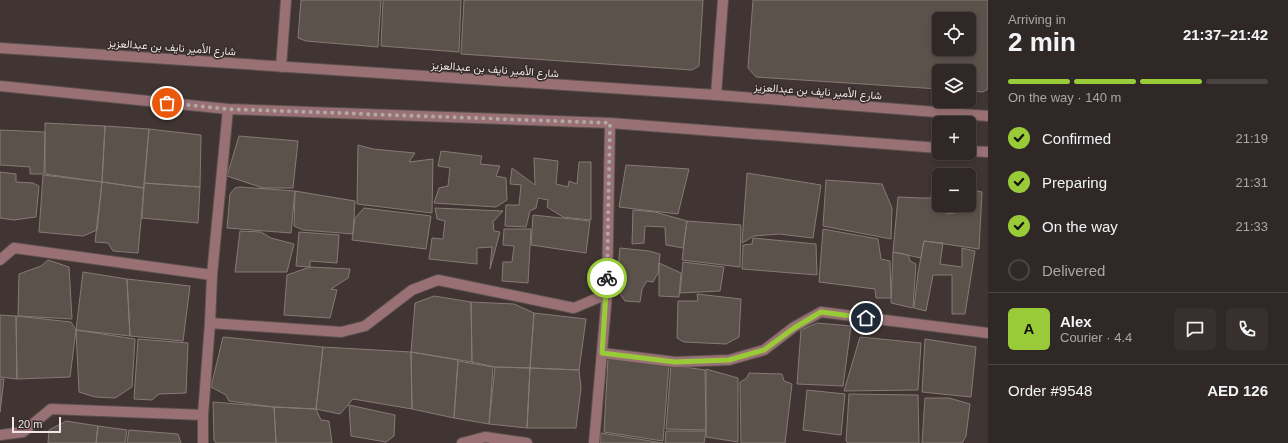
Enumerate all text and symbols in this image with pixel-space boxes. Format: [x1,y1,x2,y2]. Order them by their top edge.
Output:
map controls [932,12,976,212]
button: locate [932,12,976,56]
text: Arriving in [1008,12,1066,27]
text: 21:37–21:42 [1183,26,1268,43]
text: 2 min [1008,27,1076,57]
street label: شارع الأمير نايف بن عبدالعزيز [107,36,237,59]
street label: شارع الأمير نايف بن عبدالعزيز [430,58,560,81]
button: layers [932,64,976,108]
street label: شارع الأمير نايف بن عبدالعزيز [753,80,883,103]
pin [150,86,184,120]
text: On the way · 140 m [1008,90,1121,105]
icon: bag [156,92,178,114]
button: + [932,116,976,160]
icon: check [1008,127,1030,149]
text: Confirmed [1042,130,1111,147]
text: 21:19 [1235,131,1268,146]
button: − [932,168,976,212]
icon: check [1008,171,1030,193]
text: Preparing [1042,174,1107,191]
text: 21:31 [1235,175,1268,190]
icon: check [1008,215,1030,237]
text: On the way [1042,218,1118,235]
text: 21:33 [1235,219,1268,234]
courier [587,258,627,298]
text: Delivered [1042,262,1105,279]
icon: bike [596,267,618,289]
pin [849,301,883,335]
icon: home [855,307,877,329]
button: chat [1174,308,1216,350]
button: phone [1226,308,1268,350]
text: Alex [1060,313,1092,330]
text: A [1024,320,1034,337]
text: Courier · 4.4 [1060,330,1132,345]
text: Order #9548 [1008,382,1092,399]
text: AED 126 [1207,382,1268,399]
scale bar [12,415,61,434]
text: 20 m [18,418,42,430]

